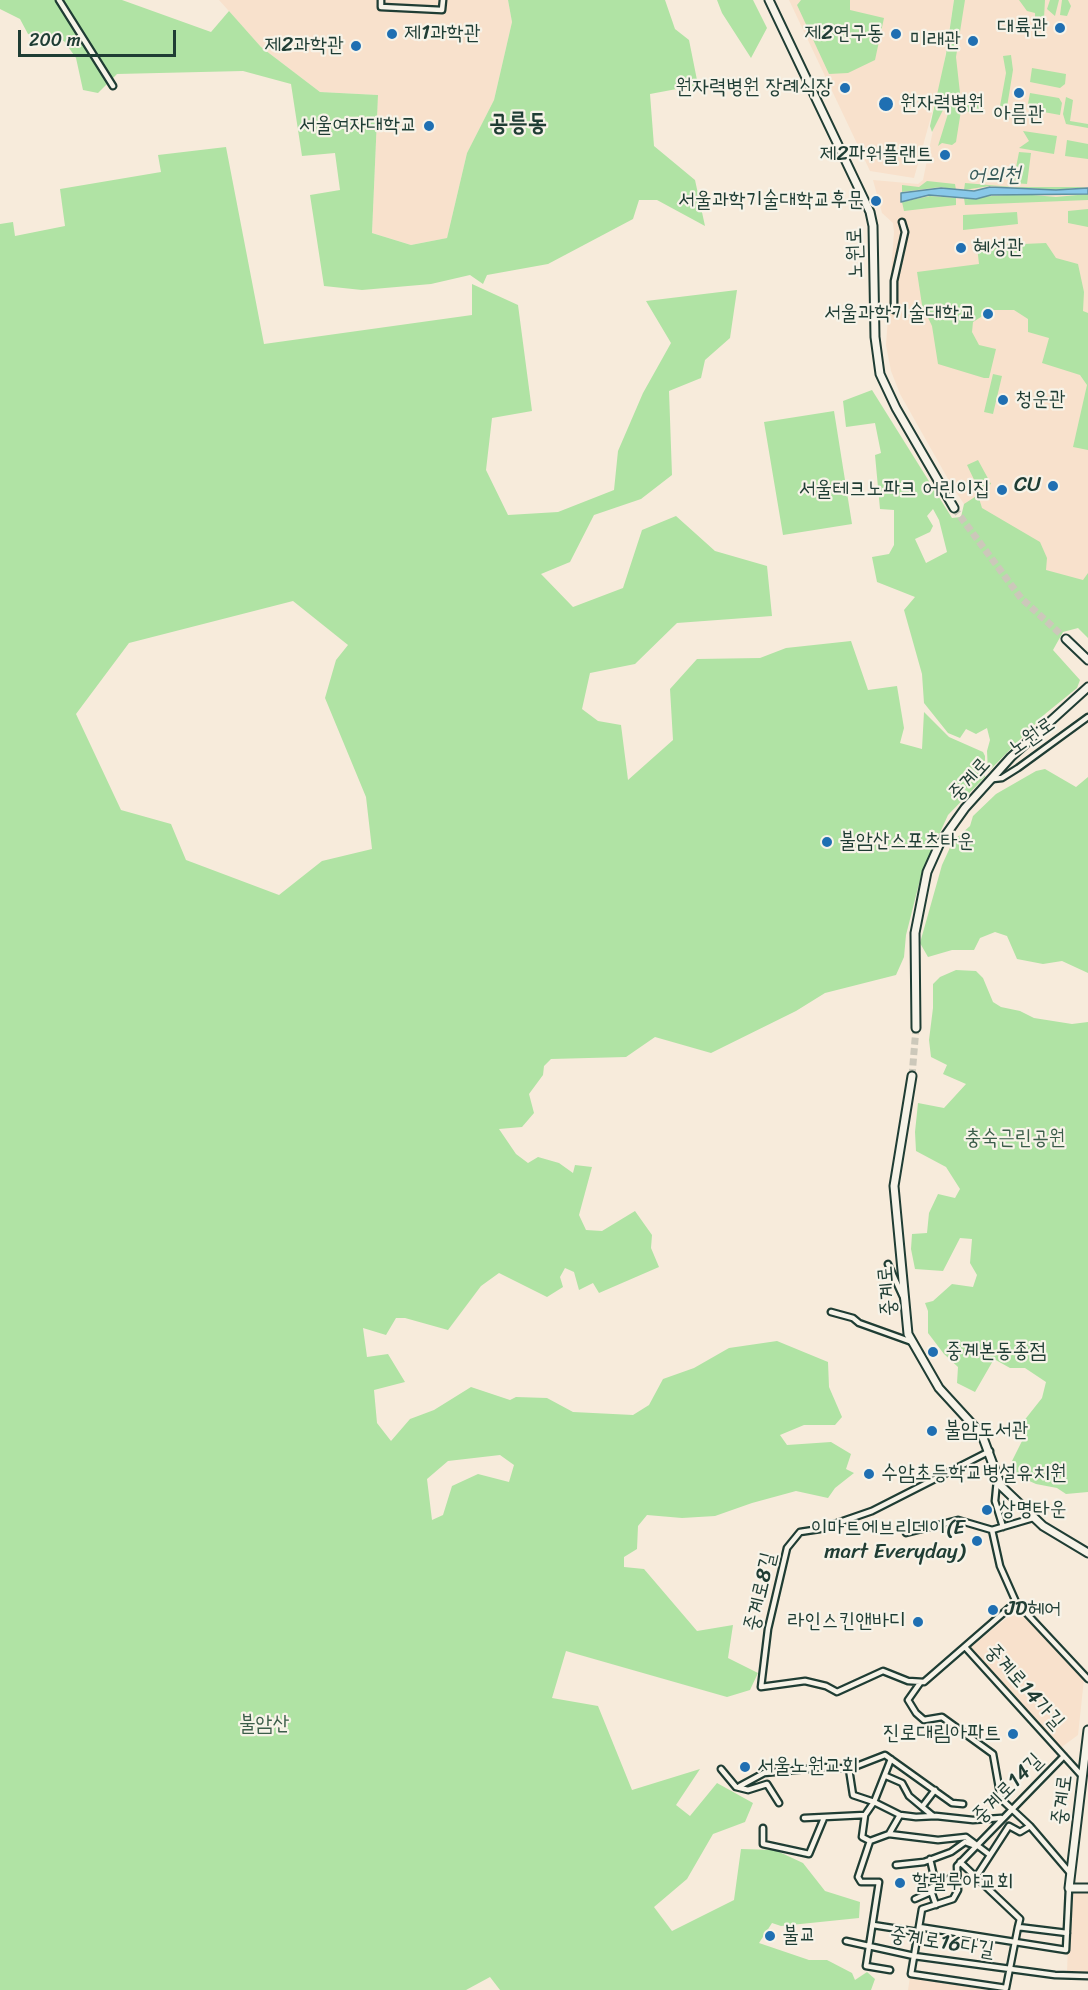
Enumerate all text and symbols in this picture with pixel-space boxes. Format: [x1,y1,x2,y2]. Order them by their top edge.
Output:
place label: 대륙관 [997,15,1048,41]
scale bar [21,18,178,56]
place label: 제1과학관 [404,21,481,47]
place label: 제2연구동 [804,21,884,47]
marker: 대륙관 [1053,21,1067,35]
text: 200 m [29,24,81,56]
marker: 제1과학관 [385,27,399,41]
marker: 제2연구동 [889,27,903,41]
place label: 미래관 [910,28,961,54]
place label: 제2과학관 [264,33,344,59]
marker: 미래관 [966,34,980,48]
marker: 제2과학관 [349,39,363,53]
place label: 원자력병원 장례식장 [675,75,833,101]
marker: 원자력병원 장례식장 [838,81,852,95]
marker: 아름관 [1012,86,1026,100]
place label: 원자력병원 [900,91,984,117]
marker: 원자력병원 [877,95,895,113]
place label: 아름관 [994,102,1044,128]
district label: 공릉동 [489,110,547,138]
place label: 서울여자대학교 [299,113,417,139]
marker: 서울여자대학교 [422,119,436,133]
place label: 제2파워플랜트 [819,142,933,168]
marker: 제2파워플랜트 [938,148,952,162]
water label: 어의천 [967,162,1021,190]
place label: 서울과학기술대학교후문 [678,188,864,214]
marker: 서울과학기술대학교후문 [869,194,883,208]
street label: 노원로 [843,227,869,279]
place label: 혜성관 [973,235,1024,261]
marker: 혜성관 [954,241,968,255]
place label: 서울과학기술대학교 [824,301,976,327]
marker: 서울과학기술대학교 [981,307,995,321]
place label: 청운관 [1015,387,1066,413]
marker: 청운관 [996,393,1010,407]
place label: CU [1014,473,1041,499]
place label: 서울테크노파크 어린이집 [799,477,990,503]
marker: CU [1046,479,1060,493]
marker: 서울테크노파크 어린이집 [995,483,1009,497]
street label: 노원로 [1004,712,1060,762]
street label: 중계로 [944,753,996,807]
place label: 불암산스포츠타운 [839,829,974,855]
marker: 불암산스포츠타운 [820,835,834,849]
park label: 충숙근린공원 [964,1126,1066,1152]
street label: 중계로 [873,1265,903,1317]
place label: 중계본동종점 [945,1339,1046,1365]
marker: 중계본동종점 [926,1345,940,1359]
place label: 불암도서관 [944,1418,1028,1444]
marker: 불암도서관 [925,1424,939,1438]
place label: 수암초등학교병설유치원 [881,1461,1067,1487]
marker: 수암초등학교병설유치원 [862,1467,876,1481]
place label: 상명타운 [999,1497,1067,1523]
marker: 상명타운 [980,1503,994,1517]
place label: 이마트에브리데이(E mart Everyday) [811,1516,965,1566]
marker: 이마트에브리데이(E mart Everyday) [970,1534,984,1548]
street label: 중계로8길 [740,1550,782,1634]
place label: JD헤어 [1005,1597,1061,1623]
marker: JD헤어 [986,1603,1000,1617]
place label: 라인스킨앤바디 [788,1609,906,1635]
marker: 라인스킨앤바디 [911,1615,925,1629]
street label: 중계로14가길 [979,1639,1069,1735]
park label: 불암산 [239,1712,289,1738]
place label: 진로대림아파트 [883,1721,1001,1747]
marker: 진로대림아파트 [1006,1727,1020,1741]
street label: 중계로14길 [967,1748,1049,1830]
place label: 서울노원교회 [757,1754,858,1780]
marker: 서울노원교회 [738,1760,752,1774]
street label: 중계로 [1047,1773,1079,1827]
place label: 할렐루야교회 [912,1870,1013,1896]
marker: 할렐루야교회 [893,1876,907,1890]
street label: 중계로16다길 [888,1922,996,1964]
place label: 불교 [782,1923,816,1949]
marker: 불교 [763,1929,777,1943]

